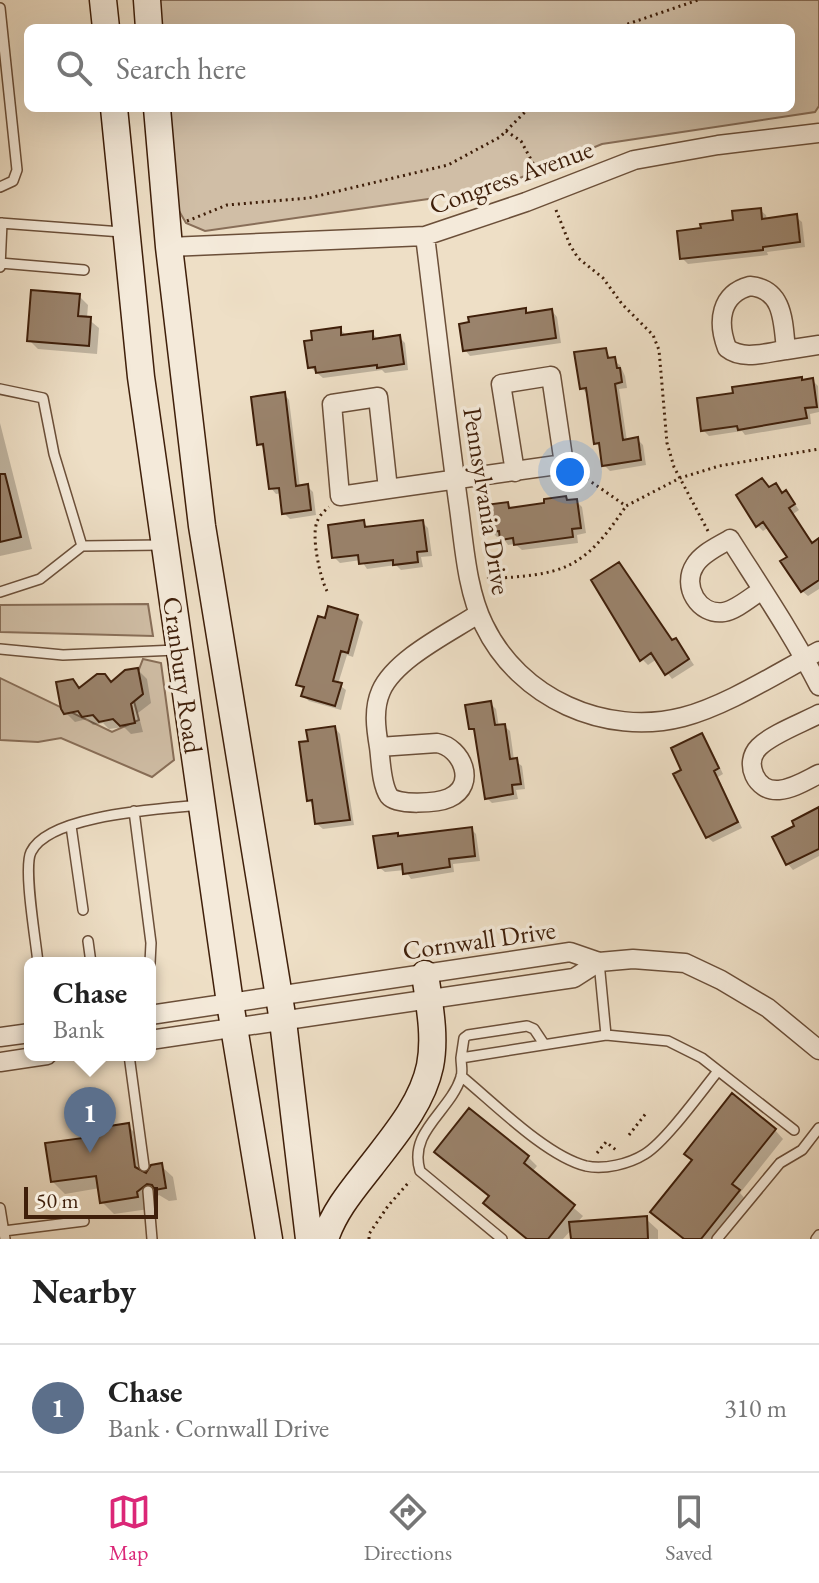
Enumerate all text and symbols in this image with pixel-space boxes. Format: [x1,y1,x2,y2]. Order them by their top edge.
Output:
search box [24,24,795,112]
icon: search [52,46,96,90]
text: Search here [116,49,246,88]
street label: Congress Avenue [424,132,598,222]
street label: Pennsylvania Drive [455,405,519,597]
your location [550,452,590,492]
street label: Cranbury Road [155,594,211,756]
street label: Cornwall Drive [400,912,558,968]
popup [24,957,156,1061]
text: Chase [53,973,127,1012]
text: Bank [53,1012,104,1046]
pin: 1 [64,1087,116,1153]
scale bar [24,1183,158,1219]
text: 50 m [36,1186,79,1215]
text: Nearby [32,1269,136,1313]
text: Chase [108,1372,183,1411]
text: 1 [51,1391,65,1425]
text: 310 m [724,1391,787,1425]
text: Bank · Cornwall Drive [108,1411,329,1445]
tab: Map [107,1490,151,1567]
tab: Directions [364,1490,452,1567]
tab: Saved [665,1490,712,1567]

